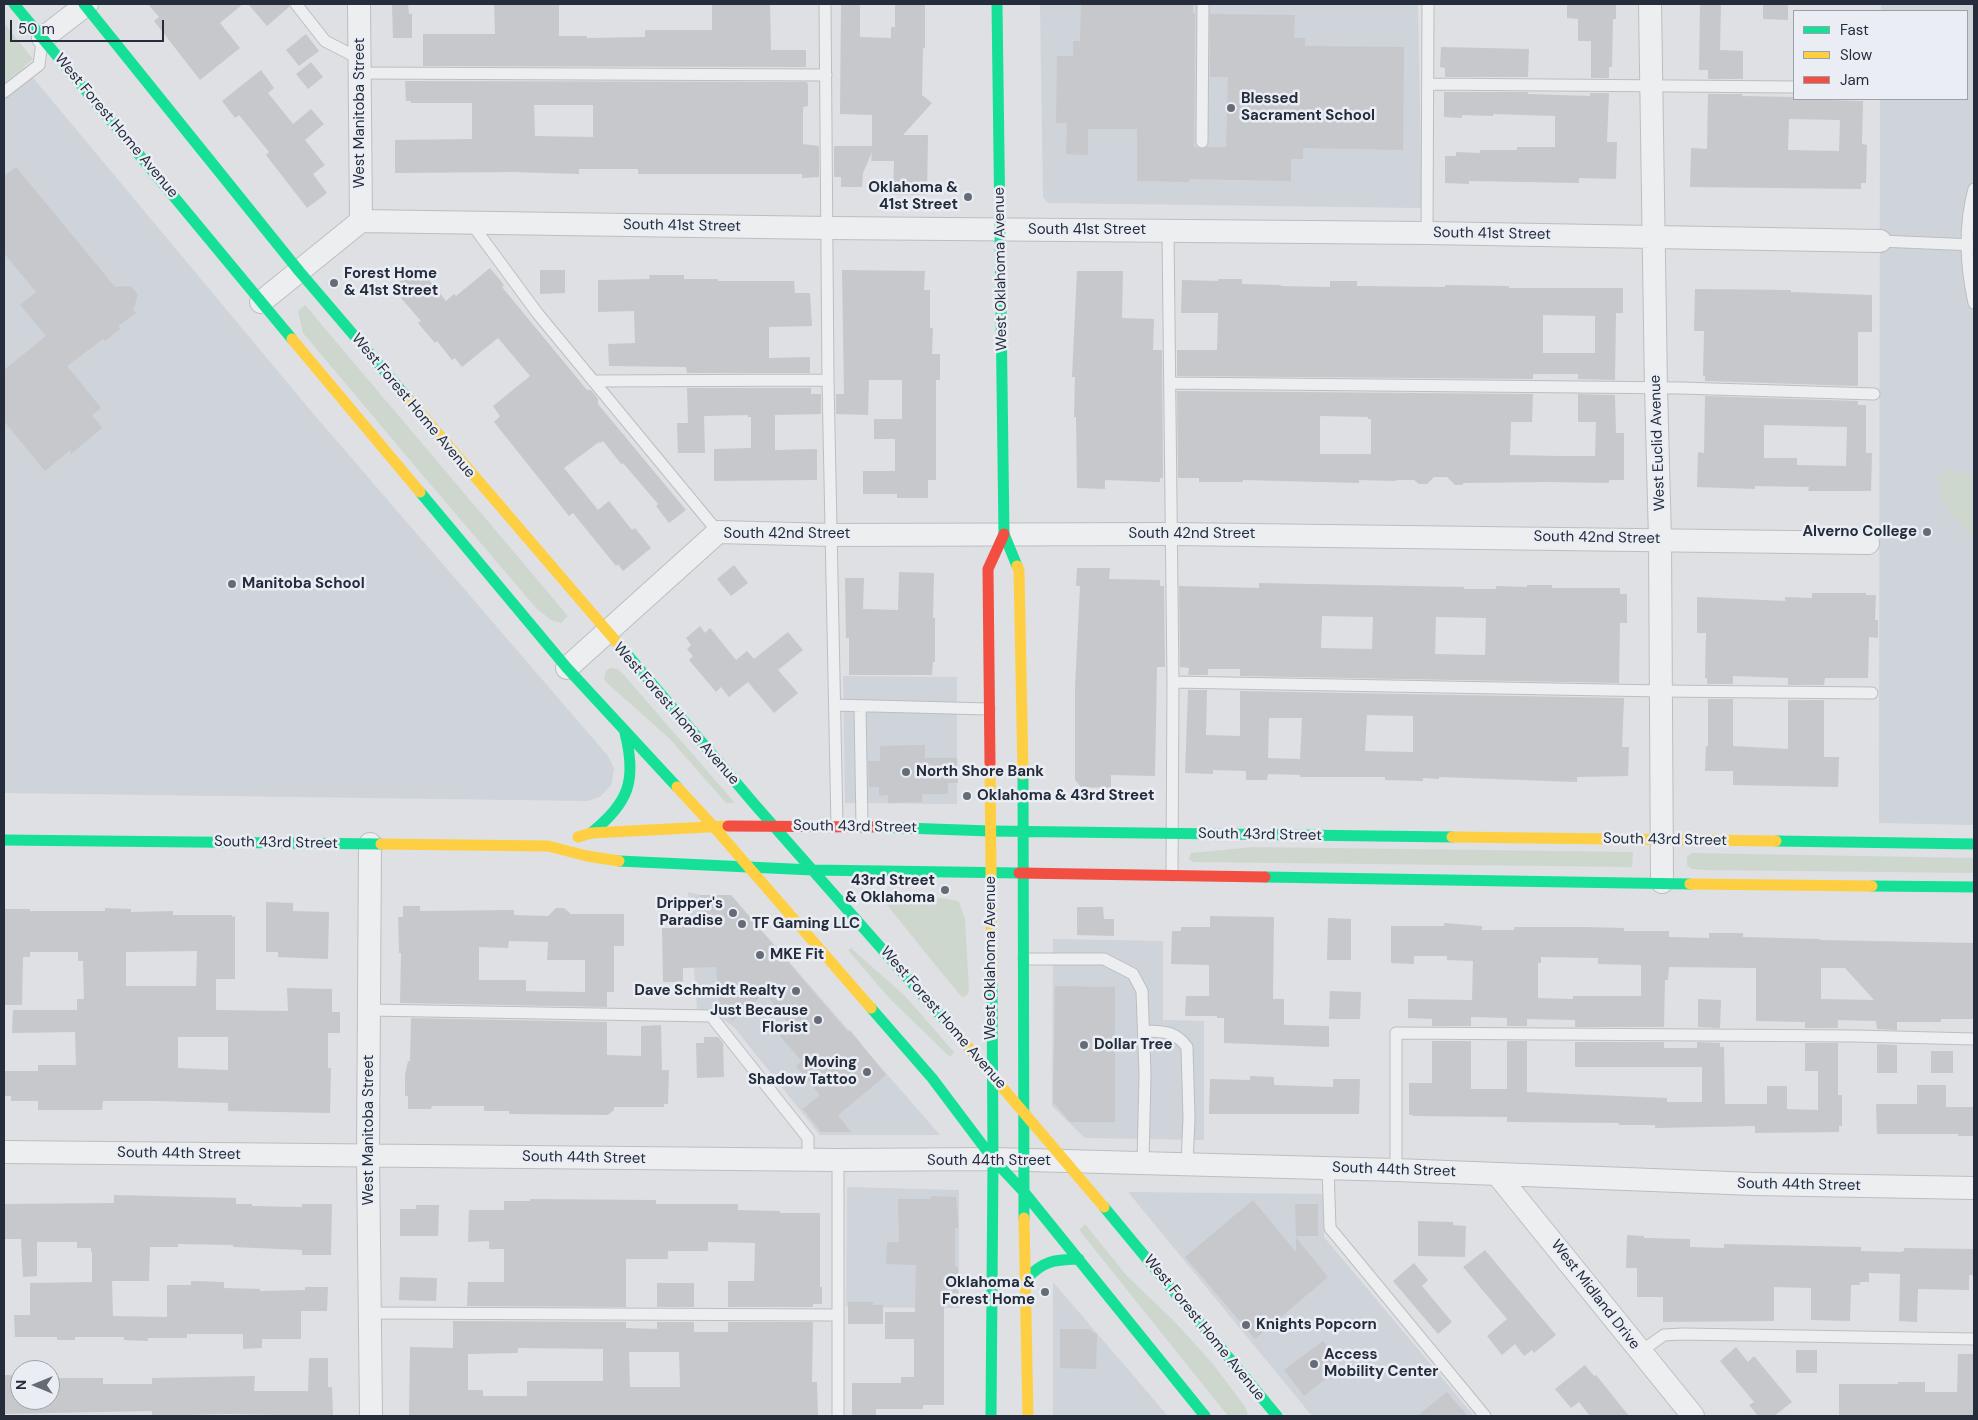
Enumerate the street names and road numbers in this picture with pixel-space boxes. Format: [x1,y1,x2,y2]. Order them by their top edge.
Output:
street label: West Manitoba Street [351,38,369,188]
street label: West Forest Home Avenue [50,50,182,202]
street label: West Oklahoma Avenue [991,187,1011,351]
street label: South 41st Street [623,216,741,236]
street label: South 41st Street [1028,221,1146,239]
street label: South 41st Street [1433,224,1551,244]
street label: West Forest Home Avenue [347,330,479,482]
street label: West Euclid Avenue [1647,375,1669,511]
street label: South 42nd Street [724,525,850,543]
street label: South 42nd Street [1129,525,1255,543]
street label: South 42nd Street [1533,528,1661,548]
street label: West Forest Home Avenue [609,639,743,789]
street label: South 43rd Street [793,817,917,837]
street label: South 43rd Street [1198,825,1322,845]
street label: South 43rd Street [1603,830,1727,850]
street label: South 43rd Street [214,833,338,853]
street label: West Oklahoma Avenue [982,876,1000,1040]
street label: West Forest Home Avenue [876,943,1010,1093]
street label: West Manitoba Street [360,1055,378,1205]
street label: South 44th Street [117,1144,241,1164]
street label: South 44th Street [522,1148,646,1168]
street label: South 44th Street [927,1152,1051,1170]
street label: South 44th Street [1332,1159,1456,1181]
street label: South 44th Street [1737,1175,1861,1195]
street label: West Midland Drive [1547,1237,1643,1353]
street label: West Forest Home Avenue [1139,1251,1269,1405]

